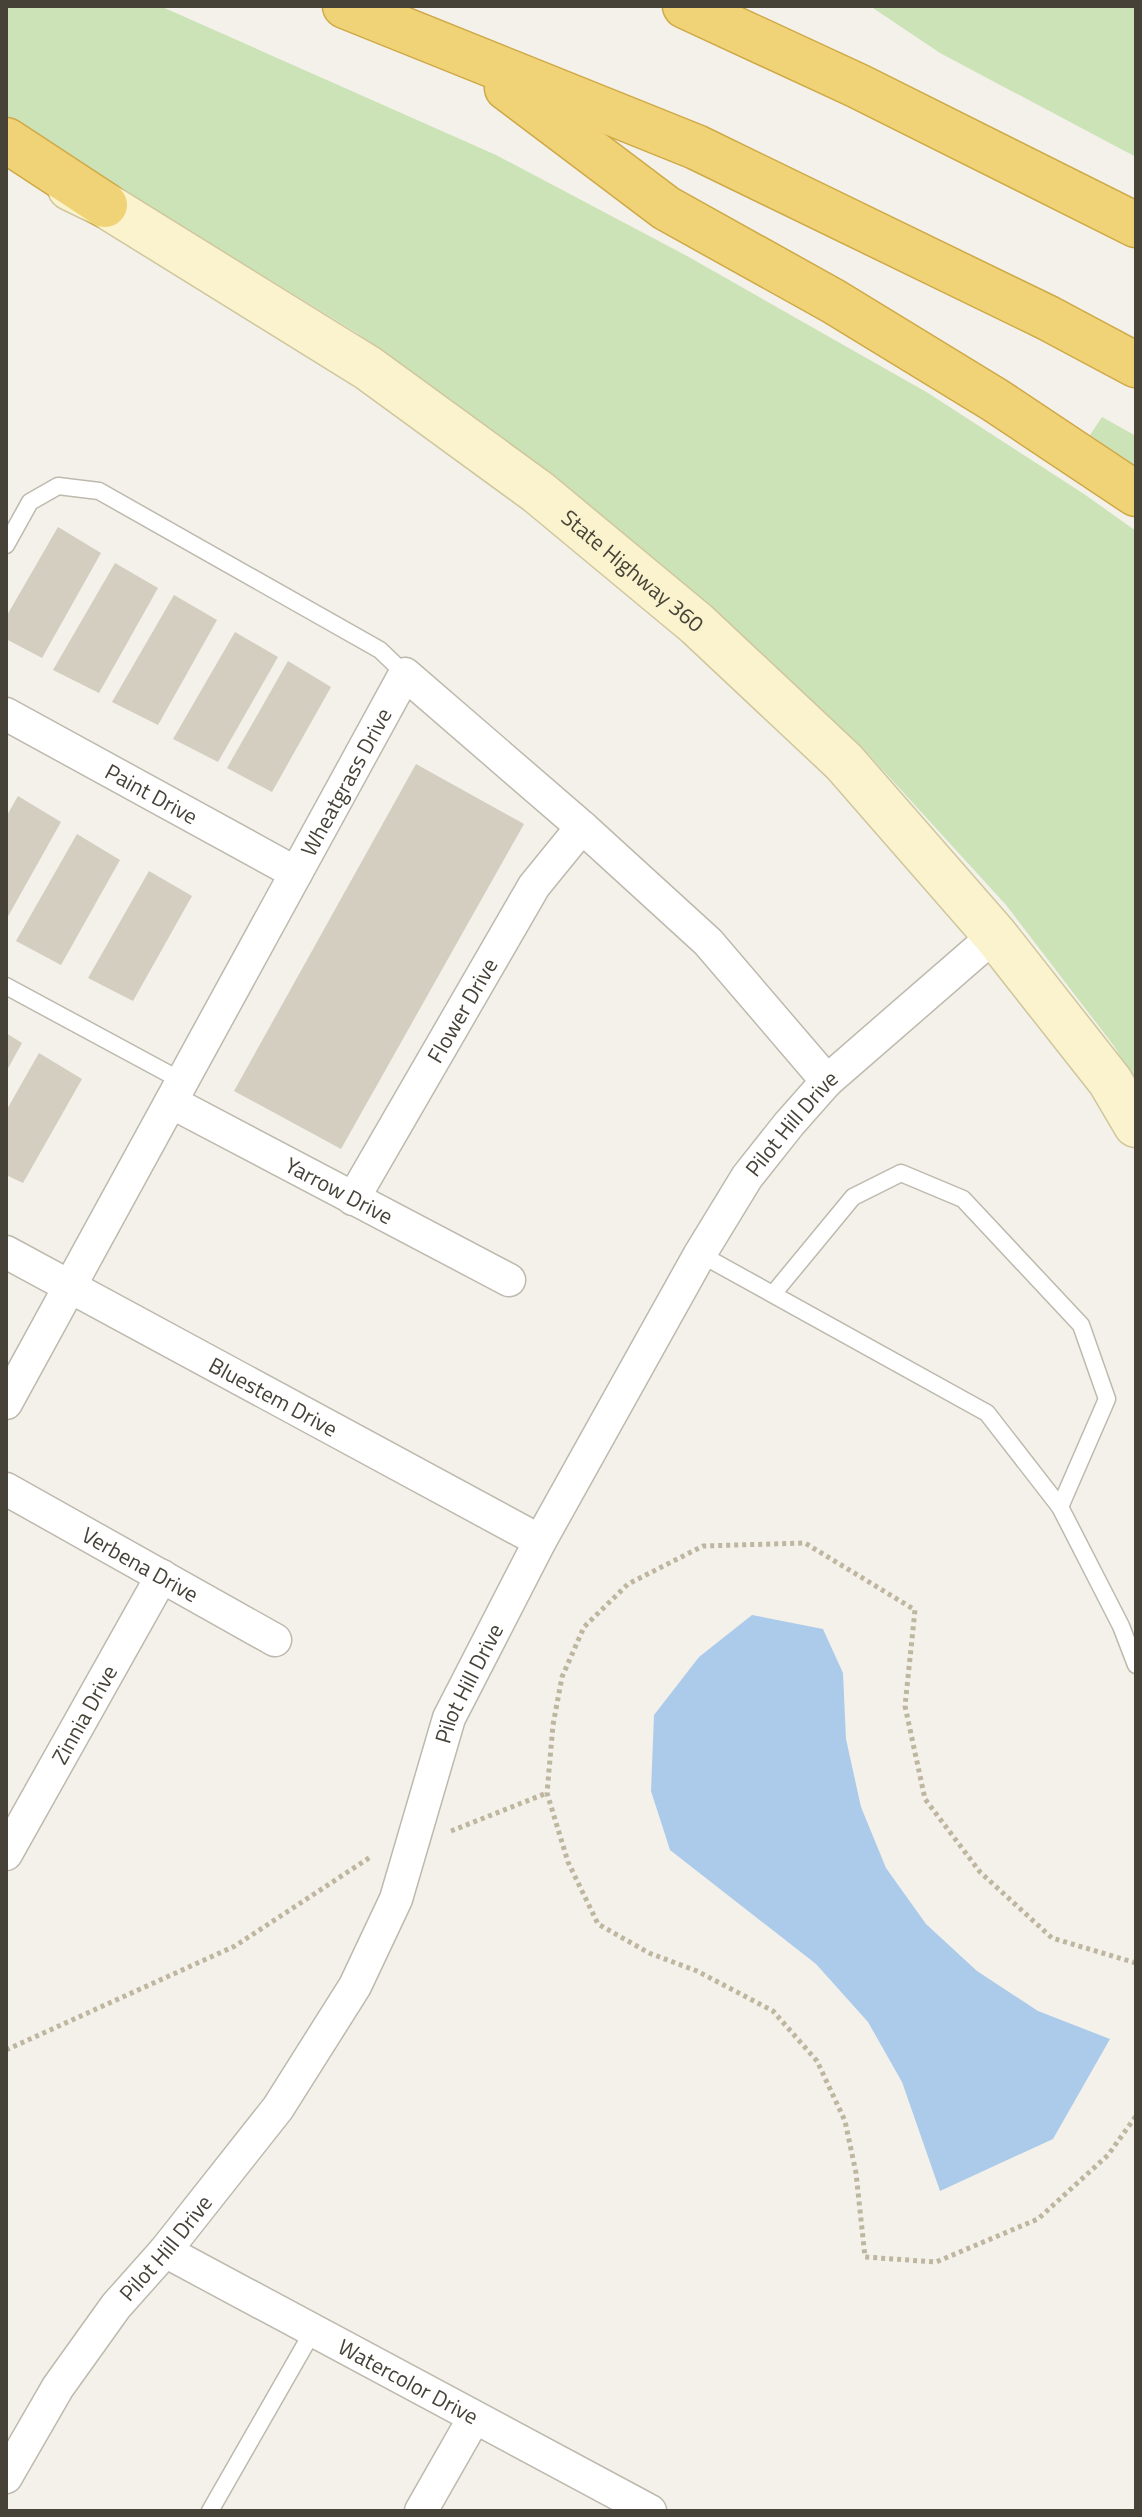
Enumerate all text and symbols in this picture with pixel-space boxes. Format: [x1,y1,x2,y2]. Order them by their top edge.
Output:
street label: State Highway 360 [554,501,712,640]
street label: Wheatgrass Drive [291,702,400,862]
street label: Paint Drive [99,755,204,833]
street label: Flower Drive [418,951,506,1069]
street label: Pilot Hill Drive [737,1062,845,1184]
street label: Yarrow Drive [279,1148,399,1233]
street label: Bluestem Drive [203,1348,344,1445]
street label: Verbena Drive [76,1518,205,1611]
street label: Pilot Hill Drive [426,1617,512,1747]
street label: Zinnia Drive [43,1659,126,1770]
street label: Pilot Hill Drive [111,2187,220,2309]
street label: Watercolor Drive [332,2330,485,2433]

